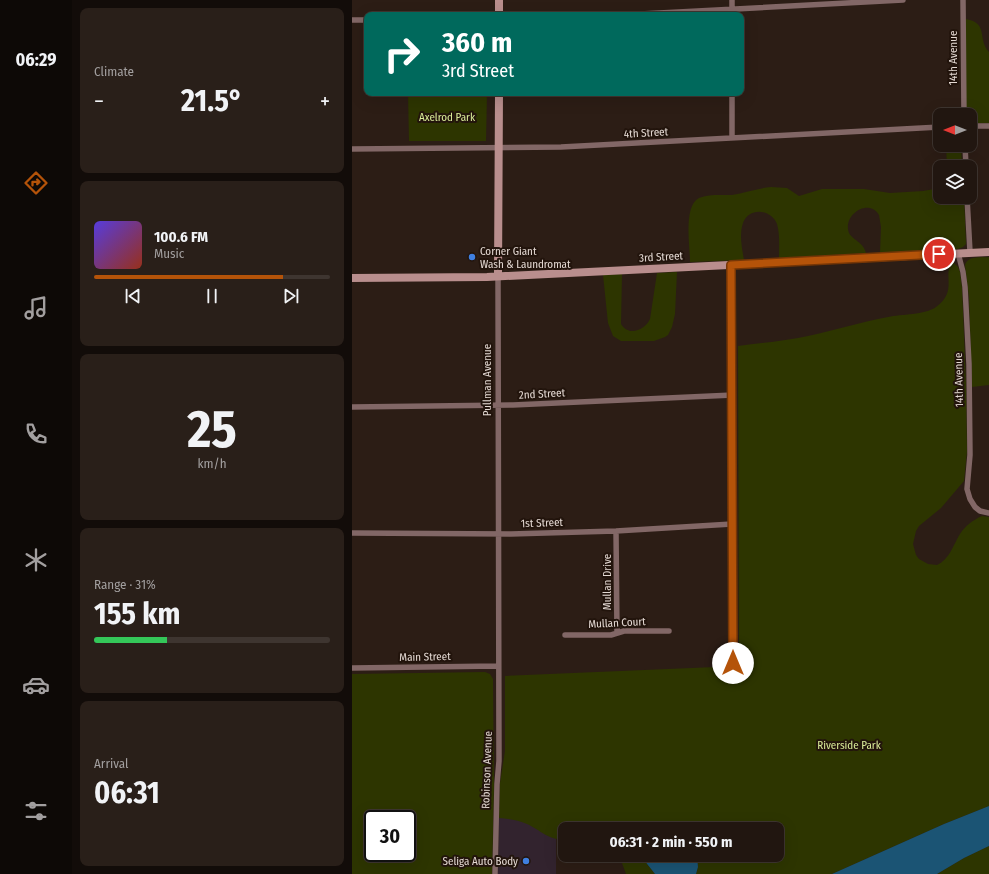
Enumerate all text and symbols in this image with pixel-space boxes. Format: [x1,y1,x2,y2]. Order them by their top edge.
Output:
text: 360 m [442,26,512,59]
icon: right [376,28,428,80]
street label: 14th Avenue [947,31,960,85]
text: 06:29 [16,49,56,71]
text: 3rd Street [442,60,514,82]
text: Climate [94,64,134,79]
text: 21.5° [181,83,243,119]
text: − [94,88,104,115]
text: + [320,88,330,115]
north arrow [933,108,977,152]
map controls [933,108,977,204]
park label: Axelrod Park [419,111,476,124]
street label: 4th Street [624,125,669,141]
button: layers [933,160,977,204]
icon: directions [22,169,50,197]
text: 100.6 FM [154,228,208,246]
pin [922,237,956,271]
icon: arrive [928,243,950,265]
place label: Corner Giant Wash & Laundromat [480,245,571,271]
text: Music [154,246,184,261]
street label: 3rd Street [639,249,684,265]
marker: Corner Giant Wash & Laundromat [467,252,477,262]
icon: previous [122,285,144,307]
icon: pause [201,285,223,307]
icon: next [280,285,302,307]
icon: music [22,294,50,322]
street label: Pullman Avenue [481,344,494,416]
street label: 14th Avenue [952,353,966,407]
street label: 2nd Street [519,386,566,402]
text: 25 [187,398,237,461]
icon: phone [22,420,50,448]
text: km/h [198,456,227,471]
street label: 1st Street [521,516,564,530]
icon: climate [22,546,50,574]
street label: Mullan Drive [601,554,614,610]
text: Range · 31% [94,577,156,592]
text: 155 km [94,596,180,632]
street label: Mullan Court [588,615,646,631]
position arrow [712,642,754,684]
street label: Main Street [399,650,451,664]
icon: car [22,671,50,699]
street label: Robinson Avenue [479,731,495,809]
park label: Riverside Park [817,739,882,752]
text: Arrival [94,756,128,771]
text: 06:31 [94,775,160,811]
icon: filters [22,797,50,825]
speed limit sign: 30 [364,810,416,862]
text: 06:31 · 2 min · 550 m [610,833,732,851]
place label: Seliga Auto Body [443,855,518,868]
marker: Seliga Auto Body [521,856,531,866]

